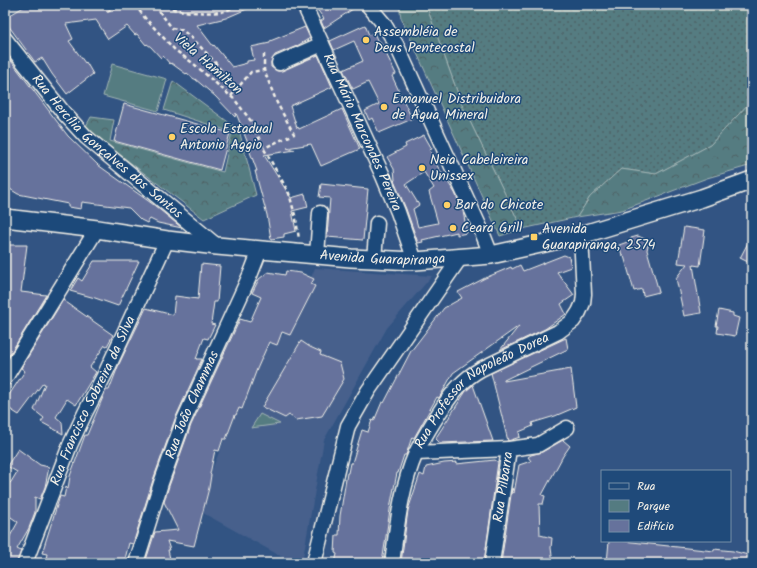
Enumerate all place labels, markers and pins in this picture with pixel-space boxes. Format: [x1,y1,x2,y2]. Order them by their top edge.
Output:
place label: Assembléia de Deus Pentecostal [374,21,475,59]
marker: Assembléia de Deus Pentecostal [361,35,371,45]
place label: Emanuel Distribuidora de Água Mineral [392,88,521,126]
marker: Emanuel Distribuidora de Água Mineral [379,102,389,112]
place label: Escola Estadual Antonio Aggio [180,118,273,156]
marker: Escola Estadual Antonio Aggio [167,132,177,142]
place label: Neia Cabeleireira Unissex [430,149,528,187]
marker: Neia Cabeleireira Unissex [417,163,427,173]
place label: Bar do Chicote [455,194,544,216]
marker: Bar do Chicote [442,200,452,210]
place label: Ceará Grill [461,217,523,239]
place label: Avenida Guarapiranga, 2574 [542,218,656,256]
marker: Ceará Grill [448,223,458,233]
marker: Avenida Guarapiranga, 2574 [529,232,539,242]

